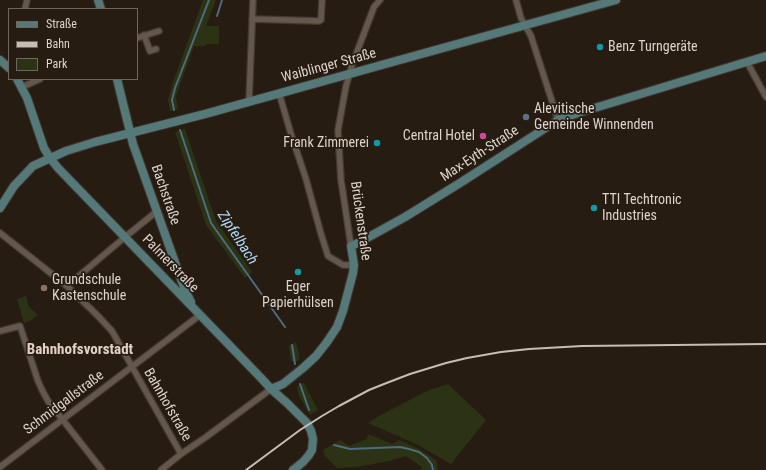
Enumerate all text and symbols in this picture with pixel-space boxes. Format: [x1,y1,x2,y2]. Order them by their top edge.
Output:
legend [8,8,138,80]
text: Straße [46,17,77,31]
text: Bahn [46,37,70,51]
place label: Benz Turngeräte [608,39,698,55]
marker: Benz Turngeräte [595,42,605,52]
street label: Waiblinger Straße [280,45,378,87]
text: Park [46,57,67,71]
place label: Alevitische Gemeinde Winnenden [534,101,654,134]
marker: Alevitische Gemeinde Winnenden [521,112,531,122]
street label: Max-Eyth-Straße [438,122,522,186]
place label: Central Hotel [403,128,475,144]
marker: Central Hotel [478,131,488,141]
place label: Frank Zimmerei [283,135,369,151]
marker: Frank Zimmerei [372,138,382,148]
street label: Bachstraße [147,163,183,227]
street label: Brückenstraße [346,180,374,262]
place label: TTI Techtronic Industries [602,192,682,224]
marker: TTI Techtronic Industries [589,203,599,213]
water label: Zipfelbach [213,208,261,268]
street label: Palmerstraße [138,232,202,296]
marker: Eger Papierhülsen [293,267,303,277]
place label: Grundschule Kastenschule [52,272,126,304]
place label: Eger Papierhülsen [262,279,334,312]
marker: Grundschule Kastenschule [39,283,49,293]
district label: Bahnhofsvorstadt [27,341,133,359]
street label: Bahnhofstraße [139,366,195,444]
street label: Schmidgallstraße [20,367,108,439]

